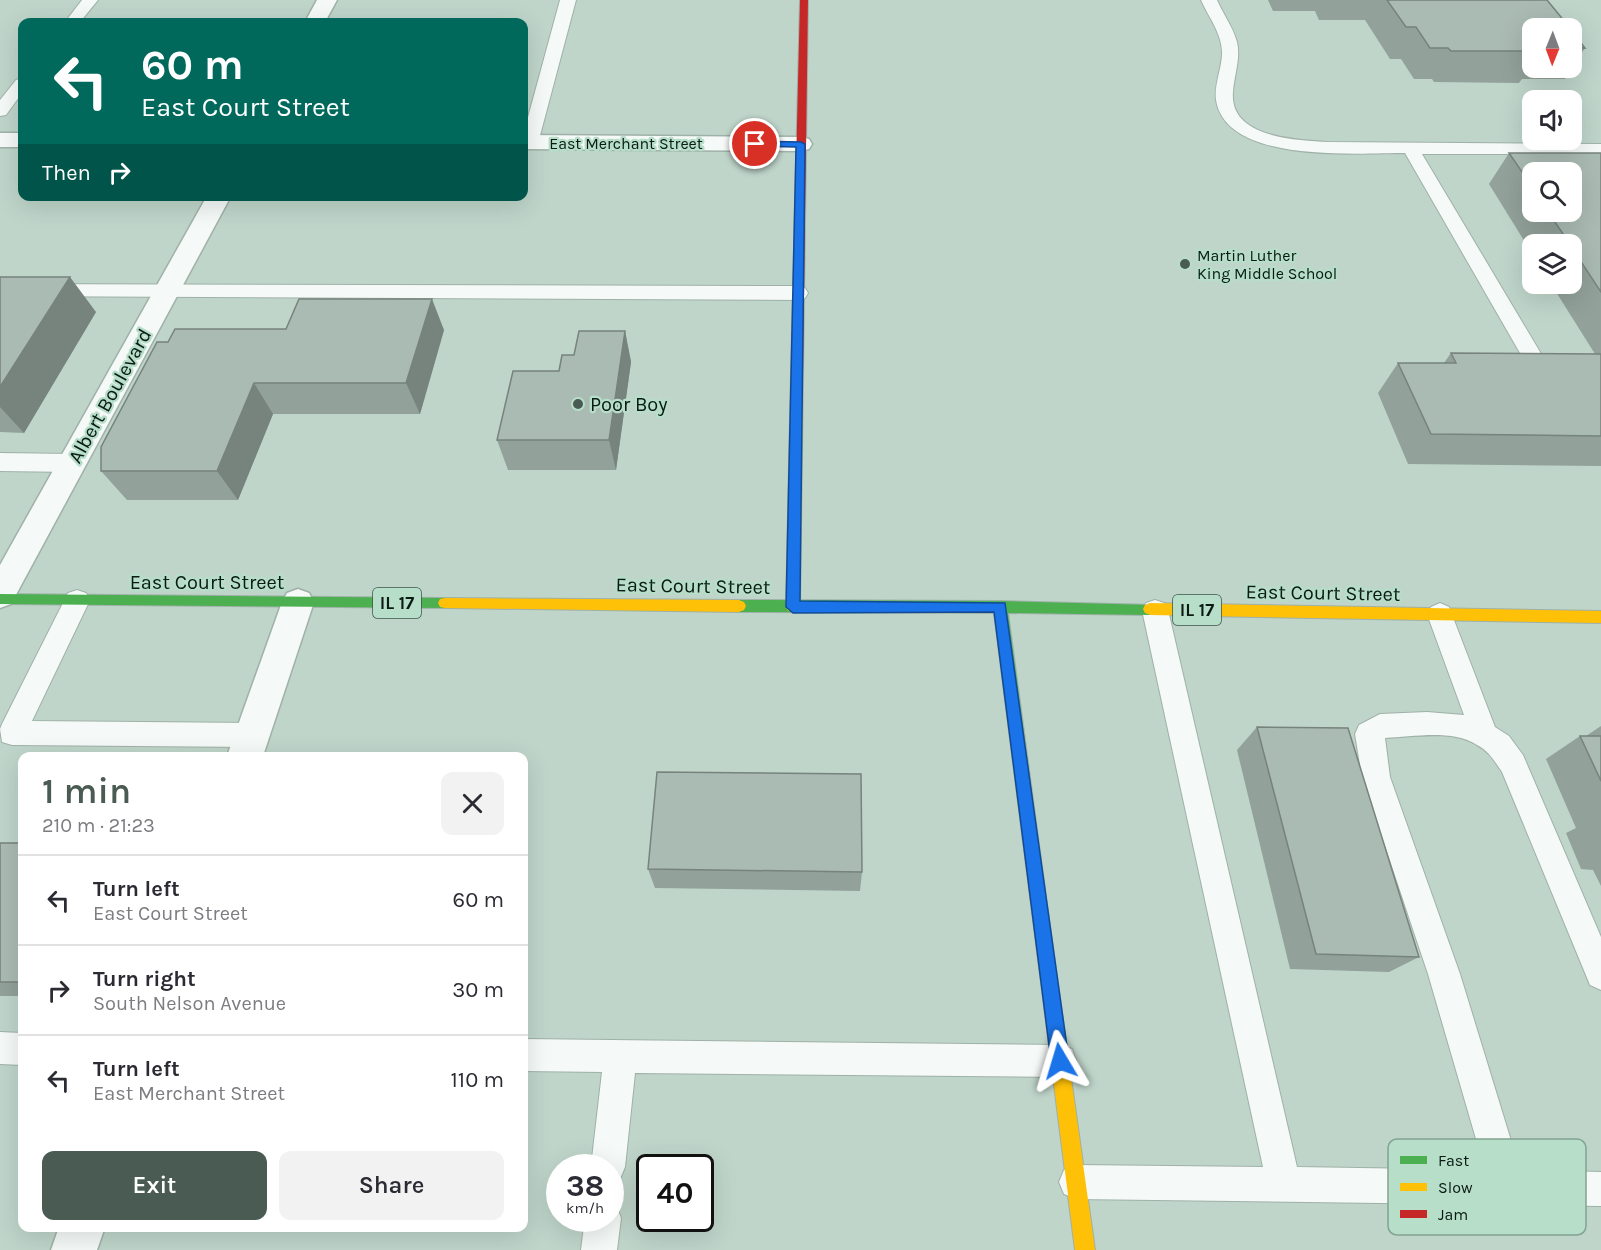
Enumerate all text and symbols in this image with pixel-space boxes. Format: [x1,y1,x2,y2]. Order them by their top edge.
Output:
north arrow [1522,18,1582,78]
map controls [1522,18,1582,294]
text: 60 m [141,40,244,90]
icon: left [42,42,120,120]
button: sound [1522,90,1582,150]
text: East Court Street [141,91,350,123]
pin [729,118,780,169]
icon: arrive [738,127,771,160]
street label: East Merchant Street [549,134,703,153]
icon: right [103,156,136,189]
text: Then [42,160,91,186]
button: search [1522,162,1582,222]
button: layers [1522,234,1582,294]
place label: Martin Luther King Middle School [1197,246,1337,283]
marker: Martin Luther King Middle School [1178,257,1192,271]
street label: Albert Boulevard [64,325,156,467]
place label: Poor Boy [590,393,668,416]
marker: Poor Boy [571,397,585,411]
street label: East Court Street [130,571,285,594]
street label: East Court Street [615,573,771,599]
street label: East Court Street [1245,580,1401,606]
road number: IL 17 [373,588,421,618]
road number: IL 17 [1173,595,1221,625]
text: 1 min [42,770,131,812]
button: close [441,772,504,835]
text: 210 m · 21:23 [42,814,155,837]
text: Turn left [93,876,180,902]
icon: left [42,884,75,917]
text: 60 m [453,887,504,913]
text: East Court Street [93,902,248,925]
text: Turn right [93,966,196,992]
icon: right [42,974,75,1007]
text: 30 m [452,977,504,1003]
text: South Nelson Avenue [93,992,286,1015]
position arrow [1028,1029,1092,1093]
text: Turn left [93,1056,180,1082]
icon: left [42,1064,75,1097]
text: 110 m [451,1067,504,1093]
text: East Merchant Street [93,1082,285,1105]
legend [1388,1139,1586,1235]
button: Exit [42,1151,267,1220]
button: Share [279,1151,504,1220]
text: Fast [1438,1151,1469,1170]
speed limit sign: 40 [636,1154,714,1232]
text: 38 [566,1168,604,1204]
text: Slow [1438,1178,1473,1197]
text: km/h [566,1199,604,1217]
text: Jam [1438,1205,1468,1224]

